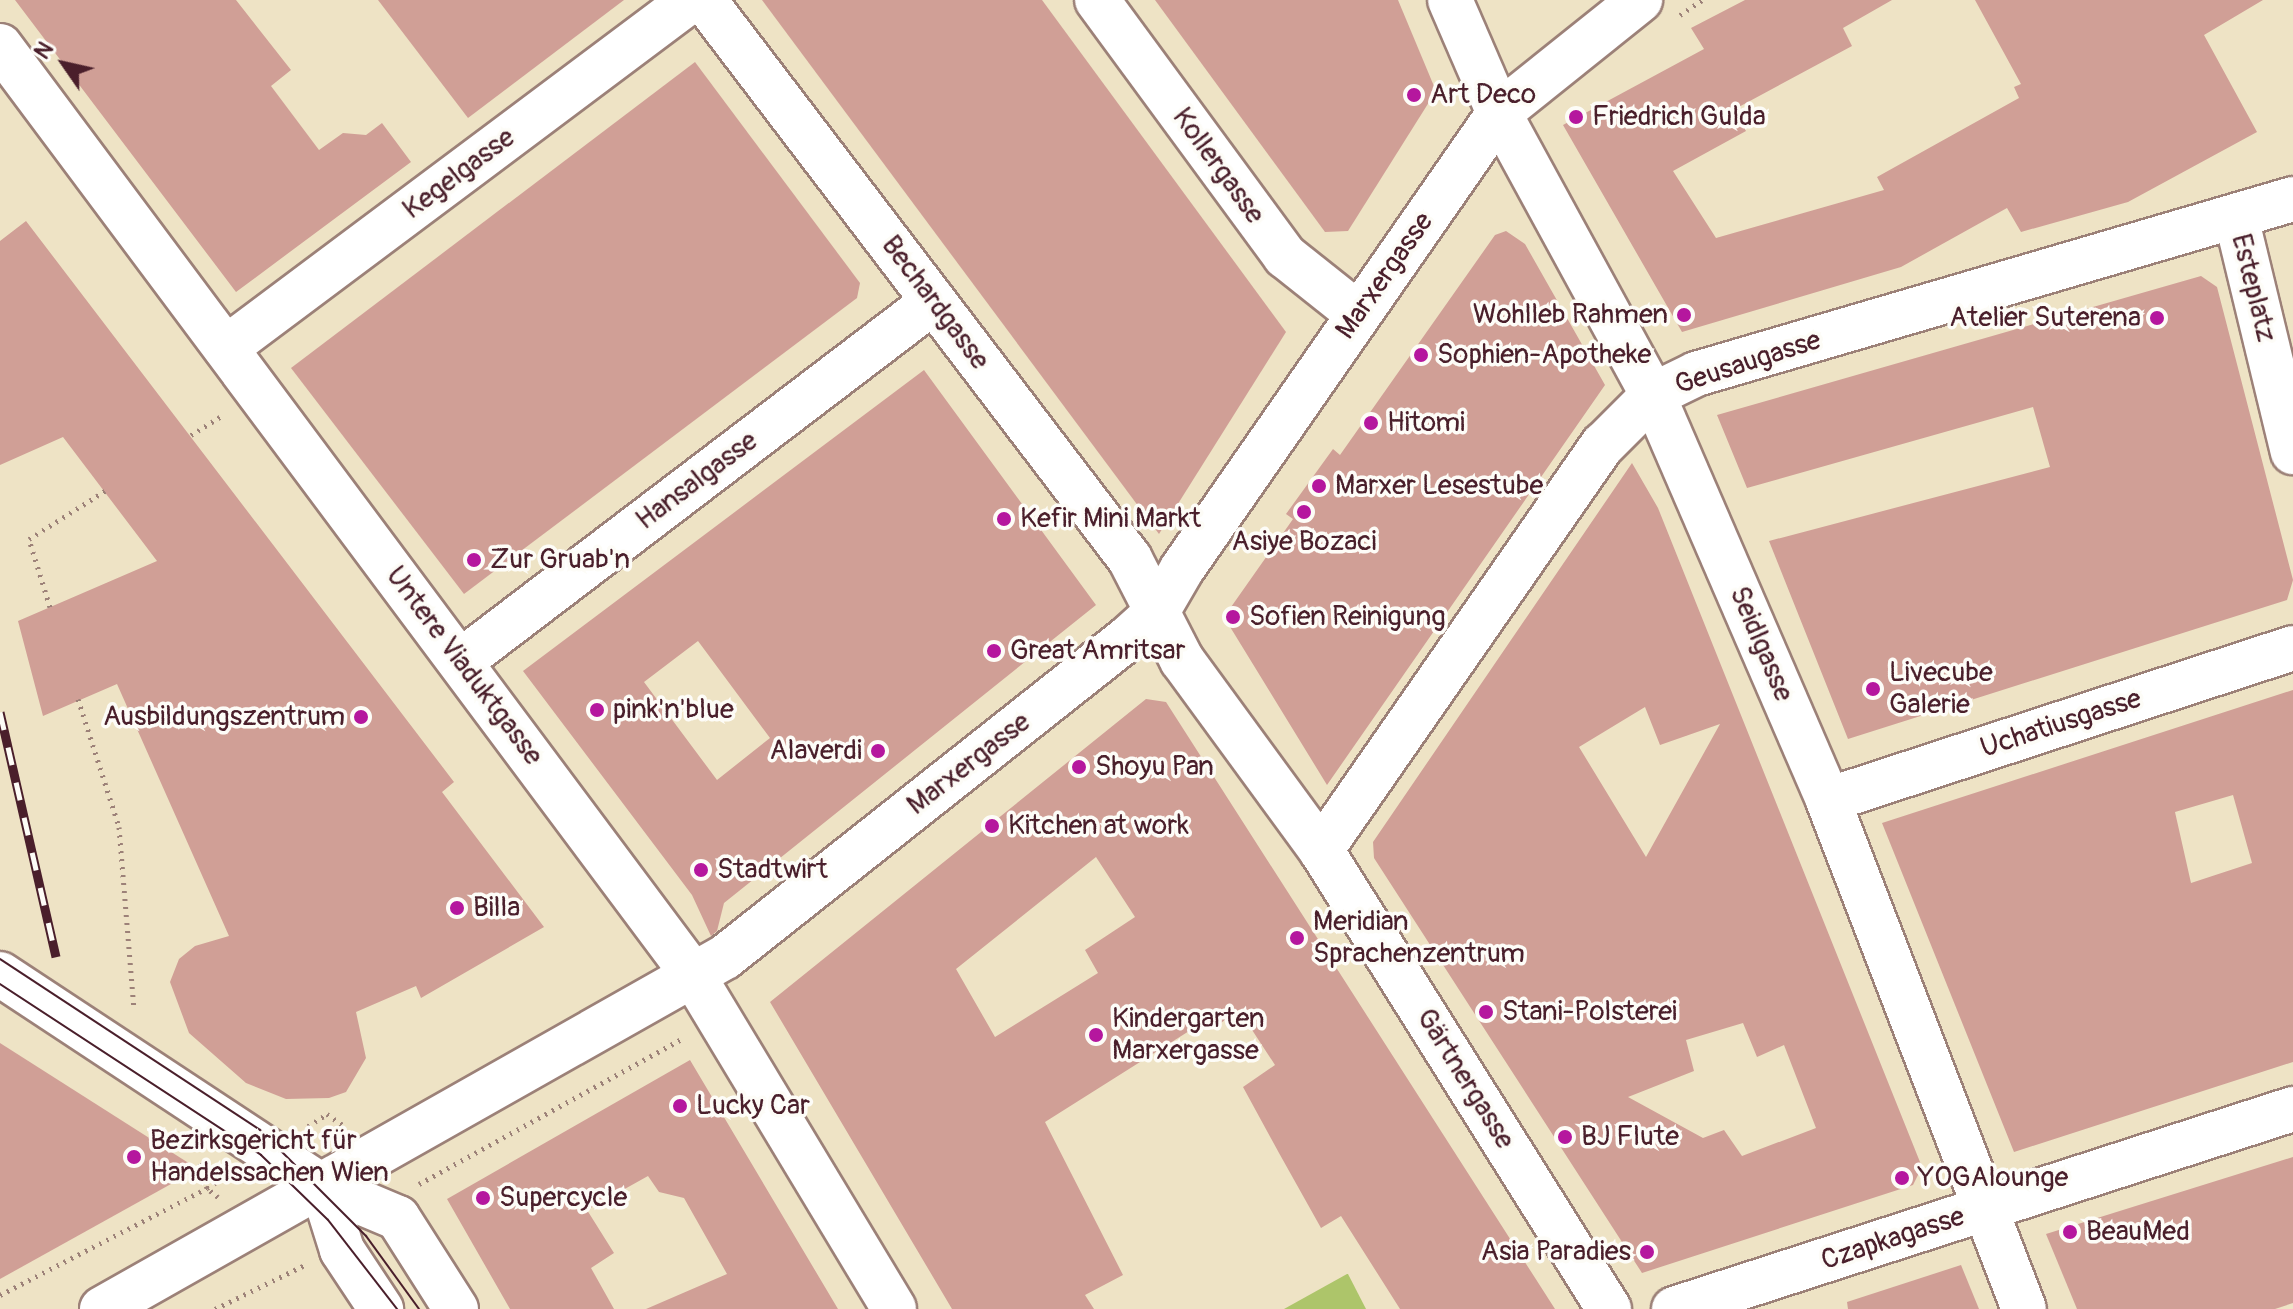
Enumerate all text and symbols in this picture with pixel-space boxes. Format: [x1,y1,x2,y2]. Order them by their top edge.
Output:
north arrow [24,24,104,104]
text: N [28,37,60,65]
place label: Art Deco [1430,78,1536,112]
marker: Art Deco [1405,86,1423,104]
place label: Friedrich Gulda [1592,100,1766,134]
street label: Kollergasse [1165,102,1271,230]
marker: Friedrich Gulda [1567,108,1585,126]
street label: Kegelgasse [397,121,521,227]
street label: Marxergasse [1329,206,1441,346]
street label: Bechardgasse [874,229,996,377]
street label: Esteplatz [2223,231,2283,345]
place label: Wohlleb Rahmen [1473,298,1668,332]
place label: Atelier Suterena [1949,301,2141,335]
marker: Wohlleb Rahmen [1675,306,1693,324]
marker: Atelier Suterena [2148,309,2166,327]
street label: Geusaugasse [1671,324,1825,402]
place label: Sophien-Apotheke [1437,338,1651,372]
marker: Sophien-Apotheke [1412,346,1430,364]
place label: Hitomi [1387,406,1465,440]
marker: Hitomi [1362,414,1380,432]
street label: Hansalgasse [630,424,764,538]
place label: Marxer Lesestube [1335,469,1543,503]
marker: Marxer Lesestube [1310,477,1328,495]
place label: Kefir Mini Markt [1020,502,1201,536]
marker: Asiye Bozaci [1295,503,1313,521]
marker: Kefir Mini Markt [995,510,1013,528]
place label: Asiye Bozaci [1232,525,1376,559]
place label: Zur Gruab'n [490,543,630,577]
marker: Zur Gruab'n [465,551,483,569]
street label: Untere Viaduktgasse [378,560,550,772]
street label: Seidlgasse [1722,582,1800,706]
place label: Sofien Reinigung [1249,600,1446,634]
marker: Sofien Reinigung [1224,608,1242,626]
place label: Great Amritsar [1010,634,1186,668]
marker: Great Amritsar [985,642,1003,660]
place label: Livecube Galerie [1889,656,1993,722]
marker: Livecube Galerie [1864,680,1882,698]
street label: Uchatiusgasse [1976,682,2146,766]
place label: pink'n'blue [613,693,734,727]
place label: Ausbildungszentrum [103,700,345,734]
marker: pink'n'blue [588,701,606,719]
street label: Marxergasse [901,706,1037,822]
marker: Ausbildungszentrum [352,708,370,726]
place label: Alaverdi [770,734,862,768]
marker: Alaverdi [869,742,887,760]
place label: Shoyu Pan [1095,750,1214,784]
marker: Shoyu Pan [1070,758,1088,776]
place label: Kitchen at work [1008,809,1189,843]
marker: Kitchen at work [983,817,1001,835]
place label: Stadtwirt [717,853,828,887]
marker: Stadtwirt [692,861,710,879]
place label: Billa [473,891,520,925]
marker: Billa [448,899,466,917]
place label: Meridian Sprachenzentrum [1313,905,1525,971]
marker: Meridian Sprachenzentrum [1288,929,1306,947]
place label: Stani-Polsterei [1502,995,1677,1029]
place label: Kindergarten Marxergasse [1112,1002,1265,1068]
street label: Gärtnergasse [1409,1003,1521,1155]
marker: Stani-Polsterei [1477,1003,1495,1021]
marker: Kindergarten Marxergasse [1087,1026,1105,1044]
place label: Lucky Car [696,1089,810,1123]
marker: Lucky Car [671,1097,689,1115]
place label: BJ Flute [1581,1120,1679,1154]
place label: Bezirksgericht für Handelssachen Wien [150,1124,389,1190]
marker: BJ Flute [1556,1128,1574,1146]
marker: Bezirksgericht für Handelssachen Wien [125,1148,143,1166]
place label: YOGAlounge [1918,1161,2068,1195]
marker: YOGAlounge [1893,1169,1911,1187]
place label: Supercycle [499,1181,627,1215]
marker: Supercycle [474,1189,492,1207]
street label: Czapkagasse [1817,1200,1969,1278]
place label: BeauMed [2086,1215,2190,1249]
marker: BeauMed [2061,1223,2079,1241]
place label: Asia Paradies [1481,1235,1631,1269]
marker: Asia Paradies [1638,1243,1656,1261]

